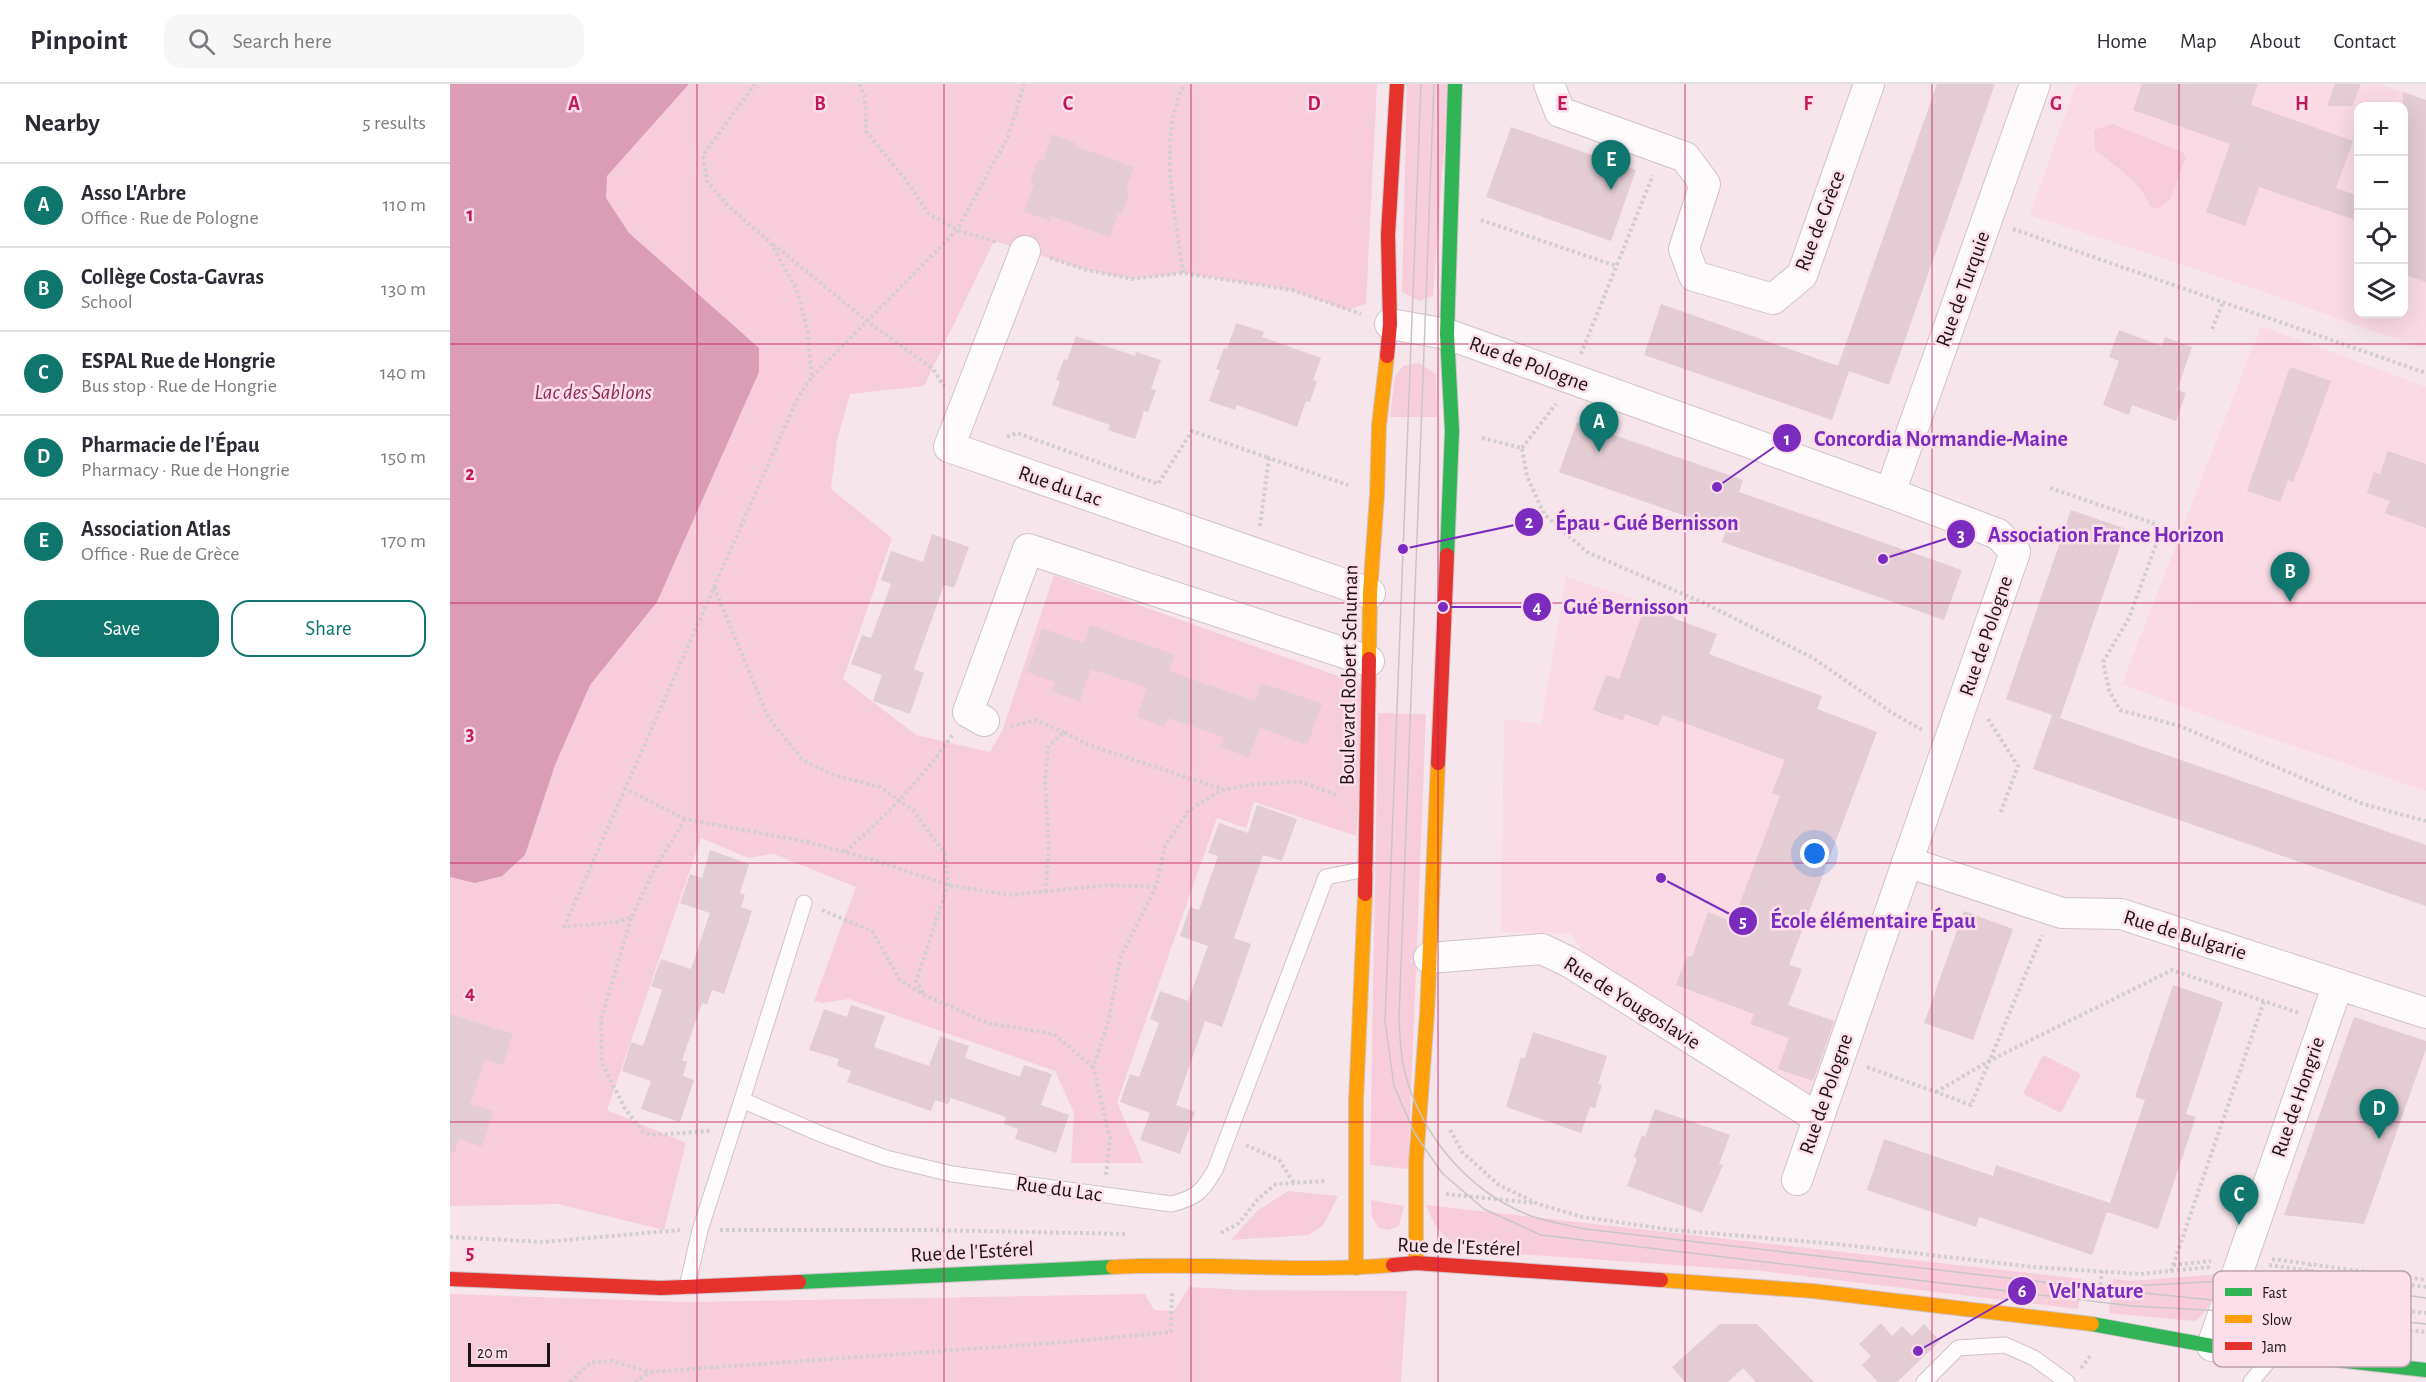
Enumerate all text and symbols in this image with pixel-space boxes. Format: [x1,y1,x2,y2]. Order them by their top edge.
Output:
search box [164,14,584,68]
icon: search [185,25,218,58]
text: Pinpoint [30,27,128,55]
text: Search here [233,30,332,52]
text: Home [2096,31,2147,52]
text: Map [2180,31,2217,52]
text: About [2250,31,2300,52]
text: Contact [2333,31,2396,52]
text: A [568,94,580,114]
text: B [814,94,826,114]
text: C [1063,94,1074,114]
text: D [1307,94,1321,114]
text: E [1557,94,1567,114]
text: F [1803,94,1813,114]
text: G [2050,94,2062,114]
text: H [2295,94,2309,114]
map controls [2354,102,2408,318]
button: + [2354,102,2408,156]
text: Nearby [24,110,100,136]
text: 5 results [362,113,426,133]
pin: E [1592,141,1630,190]
button: − [2354,156,2408,210]
street label: Rue de Grèce [1791,168,1849,274]
text: Asso L'Arbre [81,182,186,204]
text: A [38,195,50,215]
text: 110 m [382,195,426,215]
text: 1 [466,205,474,225]
text: Office · Rue de Pologne [81,208,259,228]
button: locate [2354,210,2408,264]
street label: Rue de Turquie [1932,228,1994,350]
button: layers [2354,264,2408,318]
text: Collège Costa-Gavras [81,266,264,288]
text: B [38,279,49,299]
text: 130 m [381,279,426,299]
text: School [81,292,133,312]
street label: Rue de Pologne [1466,333,1592,395]
text: ESPAL Rue de Hongrie [81,350,275,372]
text: C [38,363,49,383]
text: 140 m [380,363,426,383]
text: Bus stop · Rue de Hongrie [81,376,277,396]
water label: Lac des Sablons [534,381,652,403]
pin: A [1580,402,1618,452]
callout: Concordia Normandie-Maine [1772,418,2080,458]
text: Concordia Normandie-Maine [1814,428,2068,450]
text: 1 [1784,431,1790,449]
text: Pharmacie de l'Épau [81,434,259,456]
text: D [37,447,50,467]
text: 150 m [381,447,426,467]
text: Pharmacy · Rue de Hongrie [81,460,290,480]
street label: Rue du Lac [1016,462,1104,510]
text: 2 [465,464,475,484]
callout: Épau - Gué Bernisson [1514,502,1751,542]
text: Épau - Gué Bernisson [1555,509,1739,534]
text: 2 [1525,514,1534,532]
callout: Association France Horizon [1946,514,2236,554]
text: Association Atlas [81,518,231,540]
text: Association France Horizon [1988,524,2224,546]
text: 3 [1957,527,1965,545]
text: E [38,531,49,551]
text: 170 m [381,531,426,551]
text: Office · Rue de Grèce [81,544,239,564]
pin: B [2270,552,2310,602]
street label: Boulevard Robert Schuman [1337,564,1361,786]
street label: Rue de Pologne [1956,573,2016,699]
callout: Gué Bernisson [1522,587,1701,627]
text: Gué Bernisson [1563,596,1689,618]
text: 4 [1532,599,1542,617]
button: Save [24,600,219,657]
button: Share [231,600,426,657]
text: 3 [466,724,474,744]
your location [1800,839,1829,868]
callout: École élémentaire Épau [1728,901,1988,941]
street label: Rue de Bulgarie [2121,906,2249,964]
text: École élémentaire Épau [1770,907,1976,932]
text: 5 [1739,913,1747,931]
street label: Rue de Yougoslavie [1560,953,1704,1053]
text: 4 [465,983,475,1003]
street label: Rue de Pologne [1796,1031,1856,1157]
street label: Rue de Hongrie [2268,1034,2328,1160]
pin: D [2360,1090,2398,1139]
street label: Rue du Lac [1015,1173,1103,1205]
pin: C [2220,1176,2258,1225]
street label: Rue de l'Estérel [1397,1234,1521,1260]
street label: Rue de l'Estérel [910,1238,1034,1266]
text: 5 [466,1243,474,1263]
callout: Vel'Nature [2007,1271,2156,1311]
legend [2213,1271,2411,1367]
text: Vel'Nature [2049,1280,2143,1302]
text: 6 [2018,1283,2027,1301]
text: Fast [2262,1285,2287,1301]
text: Slow [2262,1312,2292,1328]
text: Jam [2262,1339,2287,1355]
scale bar [468,1340,550,1368]
text: 20 m [477,1345,508,1361]

